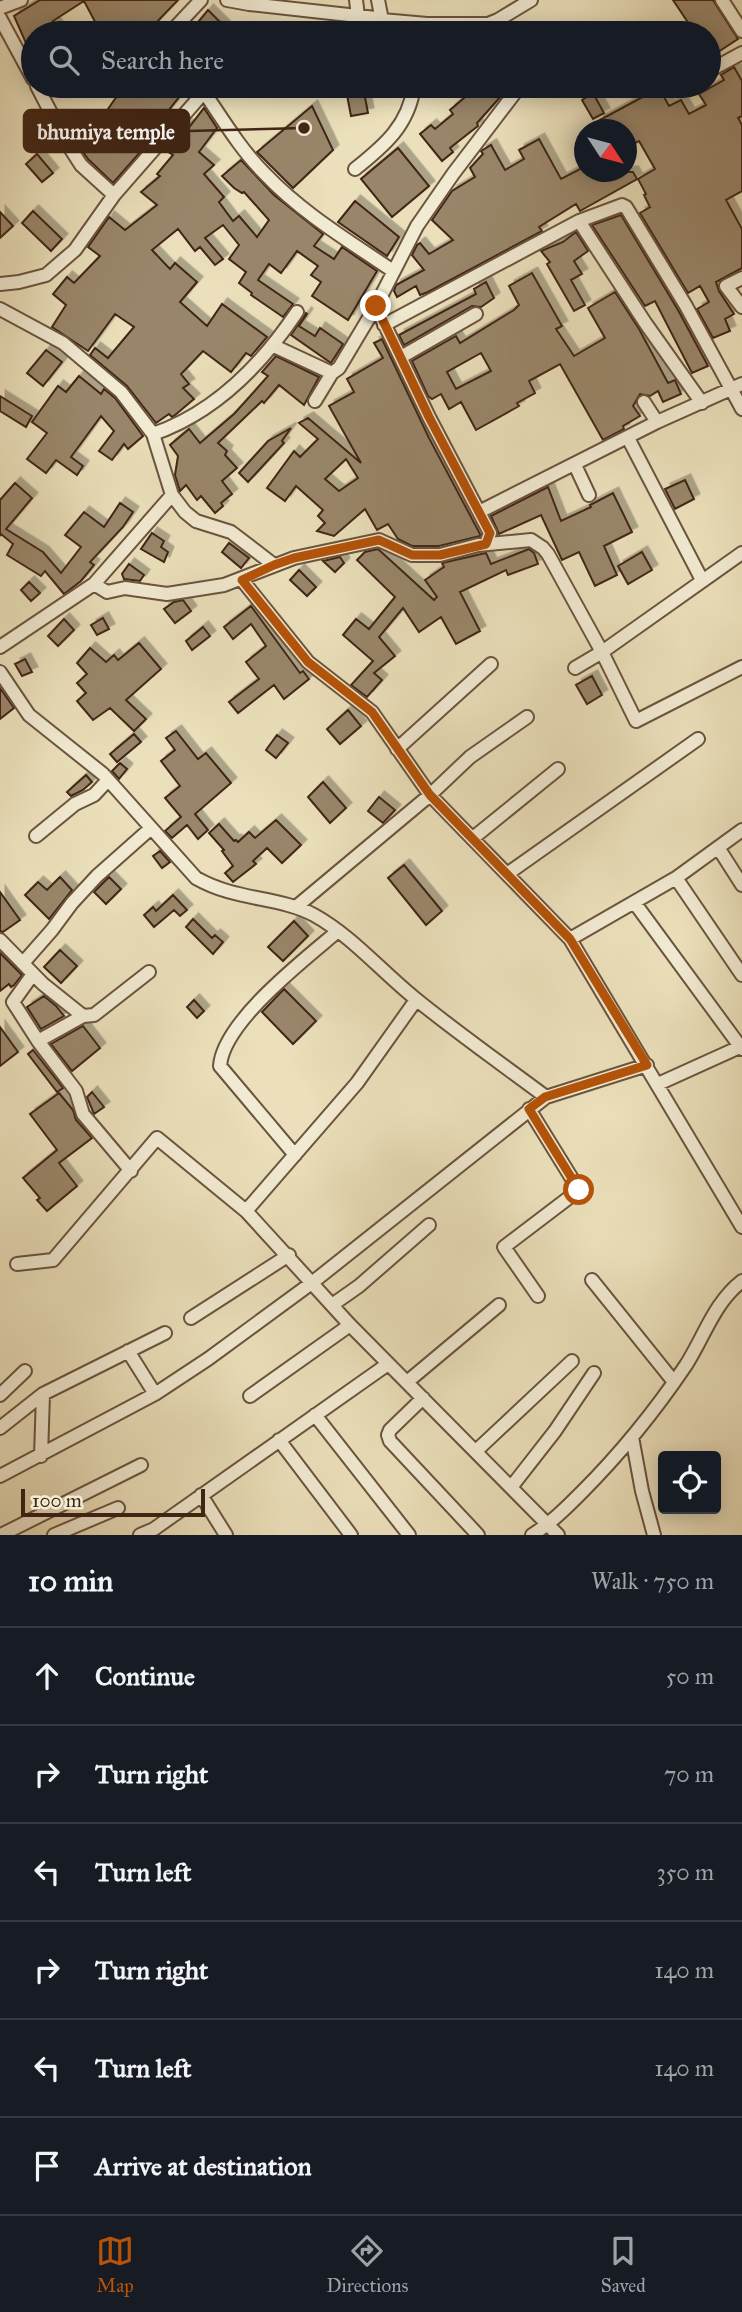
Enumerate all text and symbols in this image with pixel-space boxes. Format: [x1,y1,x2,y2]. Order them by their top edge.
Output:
search box [21,21,721,98]
icon: search [45,41,83,79]
text: Search here [101,44,224,76]
callout: bhumiya temple [24,110,189,152]
text: bhumiya temple [36,119,175,145]
north arrow [574,119,637,182]
route end [360,290,391,321]
route start [563,1174,594,1205]
map controls [658,1451,721,1514]
button: locate [658,1451,721,1514]
scale bar [21,1486,205,1518]
text: 100 m [32,1489,82,1512]
text: 10 min [28,1563,113,1599]
text: Walk · 750 m [591,1567,714,1595]
icon: ahead [28,1657,66,1695]
text: Continue [95,1660,195,1692]
text: 50 m [666,1662,714,1690]
icon: right [28,1755,66,1793]
text: Turn right [95,1758,208,1790]
text: 70 m [664,1760,714,1788]
icon: left [28,1853,66,1891]
text: Turn left [95,1856,191,1888]
text: 350 m [656,1858,714,1886]
icon: right [28,1951,66,1989]
text: Turn right [95,1954,208,1986]
text: 140 m [654,1956,714,1984]
icon: left [28,2049,66,2087]
text: Turn left [95,2052,191,2084]
text: 140 m [654,2054,714,2082]
icon: arrive [28,2147,66,2185]
text: Arrive at destination [95,2150,312,2182]
tab: Map [96,2232,134,2297]
tab: Directions [326,2232,408,2297]
tab: Saved [601,2232,646,2297]

